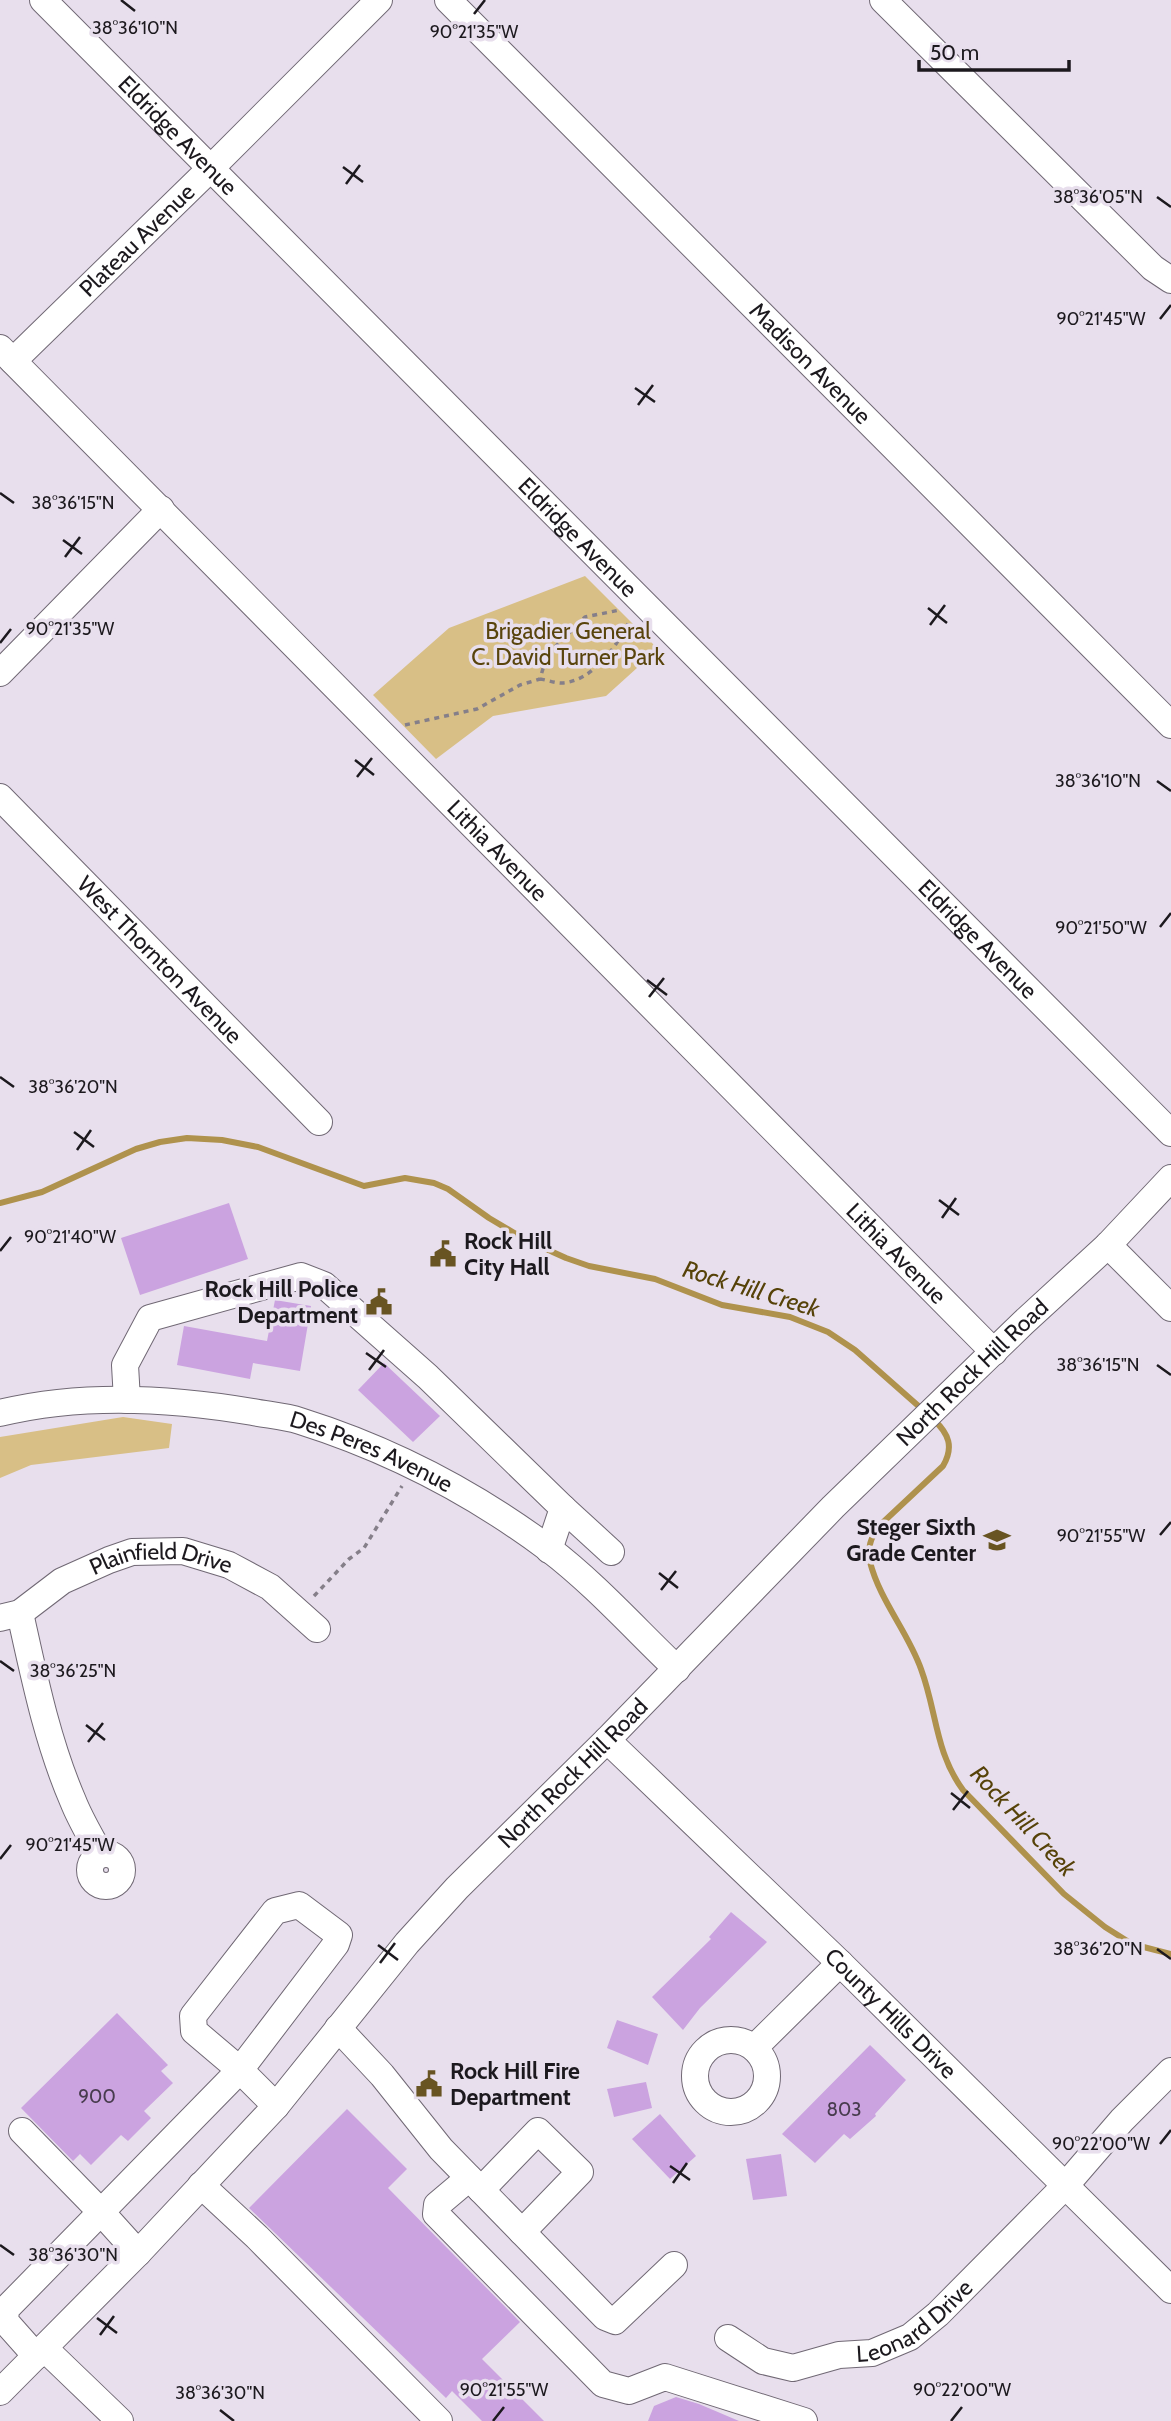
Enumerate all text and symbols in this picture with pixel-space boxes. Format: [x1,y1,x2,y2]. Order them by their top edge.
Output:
text: 38°36'10"N [92,17,178,39]
text: 90°21'35"W [430,21,518,43]
scale bar [919,28,1070,72]
text: 50 m [930,40,979,65]
street label: Eldridge Avenue [112,70,243,201]
street label: Plateau Avenue [73,178,201,303]
text: 38°36'05"N [1053,186,1143,208]
street label: Madison Avenue [744,297,877,430]
text: 90°21'45"W [1056,308,1146,330]
street label: Eldridge Avenue [512,472,643,603]
text: 38°36'15"N [31,492,115,514]
park label: Brigadier General C. David Turner Park [471,617,665,671]
text: 90°21'35"W [26,618,114,640]
text: 38°36'10"N [1055,770,1141,792]
street label: Lithia Avenue [441,794,554,907]
street label: West Thornton Avenue [71,870,248,1050]
street label: Eldridge Avenue [912,873,1043,1005]
text: 90°21'50"W [1055,917,1147,939]
text: 38°36'20"N [28,1076,118,1098]
street label: Lithia Avenue [840,1197,952,1310]
text: 90°21'40"W [24,1226,116,1248]
place label: Rock Hill City Hall [464,1227,552,1281]
public building icon: Rock Hill City Hall [428,1239,458,1269]
water label: Rock Hill Creek [679,1254,824,1323]
place label: Rock Hill Police Department [204,1275,358,1329]
public building icon: Rock Hill Police Department [364,1287,394,1317]
street label: North Rock Hill Road [891,1293,1054,1452]
text: 38°36'15"N [1056,1354,1140,1376]
street label: Des Peres Avenue [287,1405,458,1498]
place label: Steger Sixth Grade Center [846,1513,976,1567]
school or university icon: Steger Sixth Grade Center [982,1525,1012,1555]
text: 90°21'55"W [1057,1525,1145,1547]
street label: Plainfield Drive [85,1537,236,1581]
text: 38°36'25"N [30,1660,116,1682]
street label: North Rock Hill Road [492,1693,654,1854]
water label: Rock Hill Creek [965,1759,1083,1883]
text: 90°21'45"W [25,1834,115,1856]
text: 38°36'20"N [1053,1938,1143,1960]
street label: County Hills Drive [819,1942,963,2084]
place label: Rock Hill Fire Department [450,2057,580,2111]
public building icon: Rock Hill Fire Department [414,2069,444,2099]
house number: 900 [78,2085,116,2108]
house number: 803 [826,2098,862,2121]
text: 90°22'00"W [1052,2133,1150,2155]
text: 38°36'30"N [28,2244,118,2266]
street label: Leonard Drive [856,2273,978,2368]
text: 90°21'55"W [460,2379,548,2401]
text: 90°22'00"W [913,2379,1011,2401]
text: 38°36'30"N [175,2382,265,2404]

